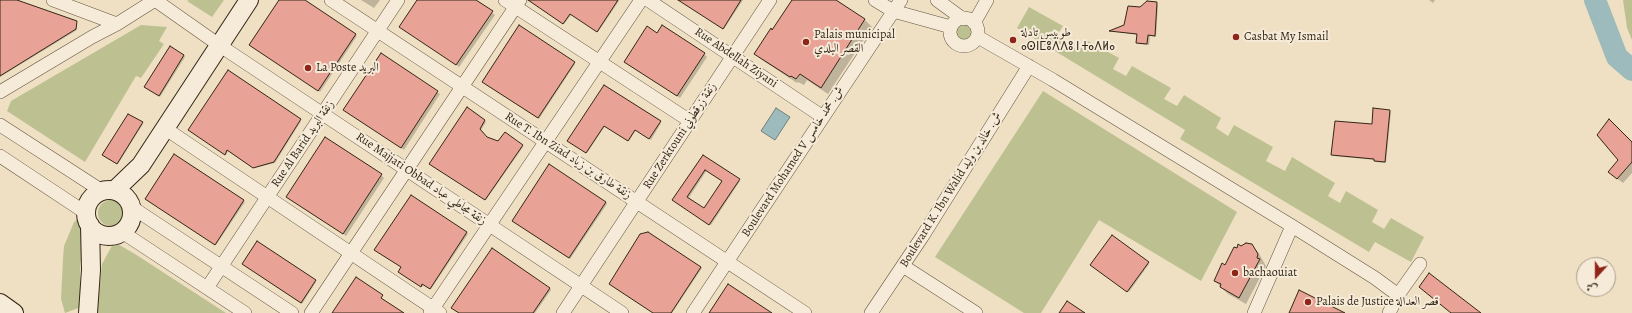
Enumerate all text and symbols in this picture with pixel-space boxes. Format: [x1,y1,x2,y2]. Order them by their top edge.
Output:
street label: Rue Abdellah Ziyani [692,25,780,91]
place label: طوبيس تادلة ⴰⵙⵏⵎⵓⴷⴷⵓ ⵏ ⵜⴰⴷⵍⴰ [1021,26,1115,54]
place label: Palais municipal القصر البلدي [814,28,895,56]
place label: Casbat My Ismail [1244,30,1328,44]
marker: Casbat My Ismail [1231,32,1241,42]
marker: طوبيس تادلة ⴰⵙⵏⵎⵓⴷⴷⵓ ⵏ ⵜⴰⴷⵍⴰ [1008,35,1018,45]
marker: Palais municipal القصر البلدي [801,37,811,47]
place label: La Poste البريد [316,61,379,75]
marker: La Poste البريد [303,63,313,73]
street label: Rue Zerktouni زنقة زرقطوني [640,80,720,192]
street label: Boulevard Mohamed V ش. محمد خامس [739,84,847,240]
street label: Rue Al Barid زنقة البريد [269,98,337,190]
street label: Rue T. Ibn Ziad زنقة طارق بن زياد [502,110,634,202]
street label: Boulevard K. Ibn Walid ش. خالد بن وليد [897,110,1005,270]
street label: Rue Majjati Obbad زنقة مجاطي عباد [353,130,489,228]
north arrow [1576,257,1616,297]
place label: bachaouiat [1243,266,1297,280]
marker: bachaouiat [1230,268,1240,278]
text: ش [1584,279,1600,297]
place label: Palais de Justice قصر العدالة [1316,295,1439,309]
marker: Palais de Justice قصر العدالة [1303,297,1313,307]

